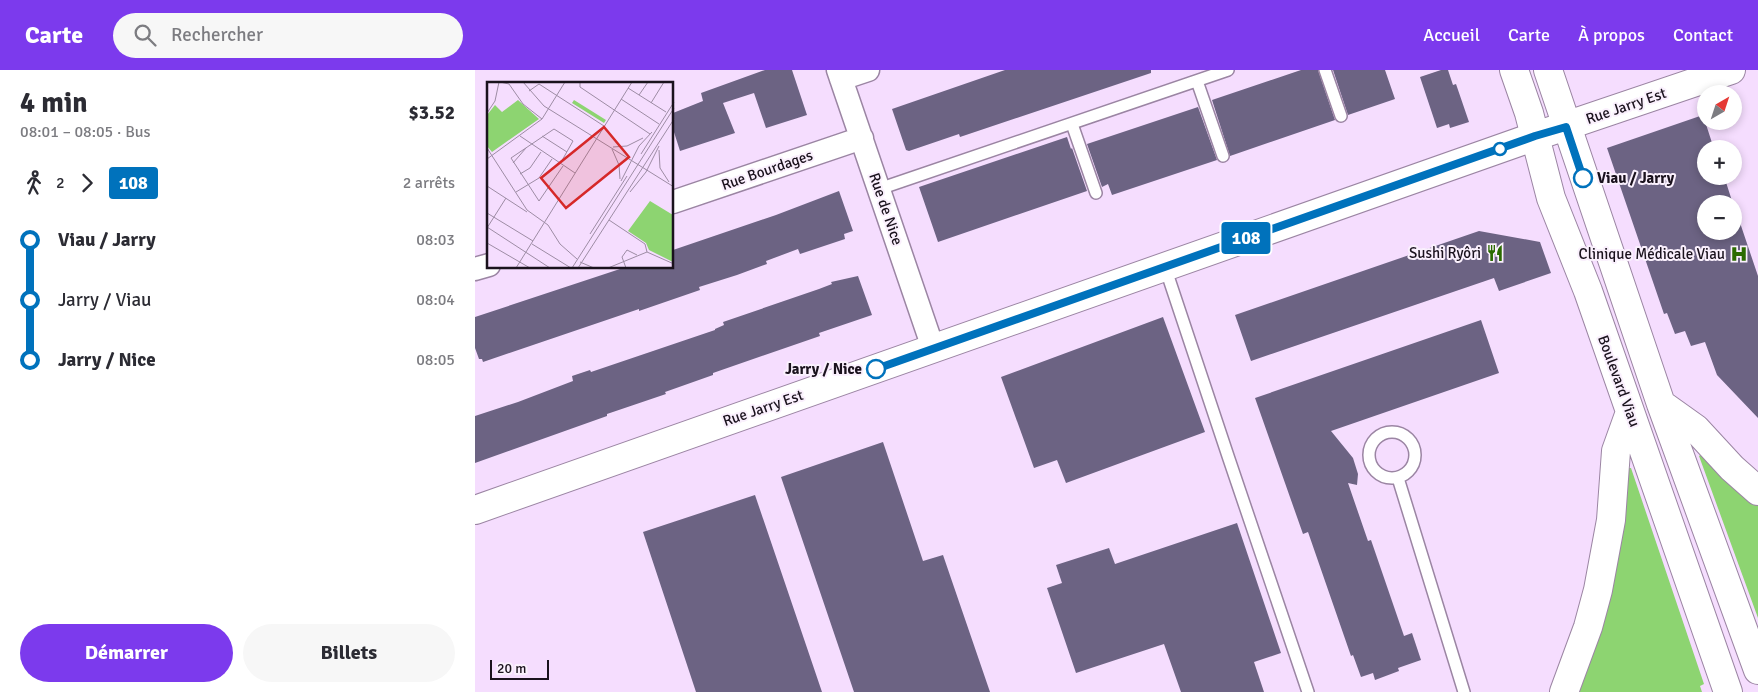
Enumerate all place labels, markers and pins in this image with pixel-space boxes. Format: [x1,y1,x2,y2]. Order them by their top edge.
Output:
unlabelled marker [1493,142,1507,156]
marker: Viau / Jarry [1573,168,1593,188]
place label: Viau / Jarry [1597,169,1675,187]
restaurant icon: Sushi Ryôri [1485,243,1505,263]
place label: Sushi Ryôri [1409,244,1481,262]
hospital icon: Clinique Médicale Viau [1729,244,1749,264]
place label: Clinique Médicale Viau [1579,245,1725,263]
marker: Jarry / Nice [866,359,886,379]
place label: Jarry / Nice [785,360,862,378]

